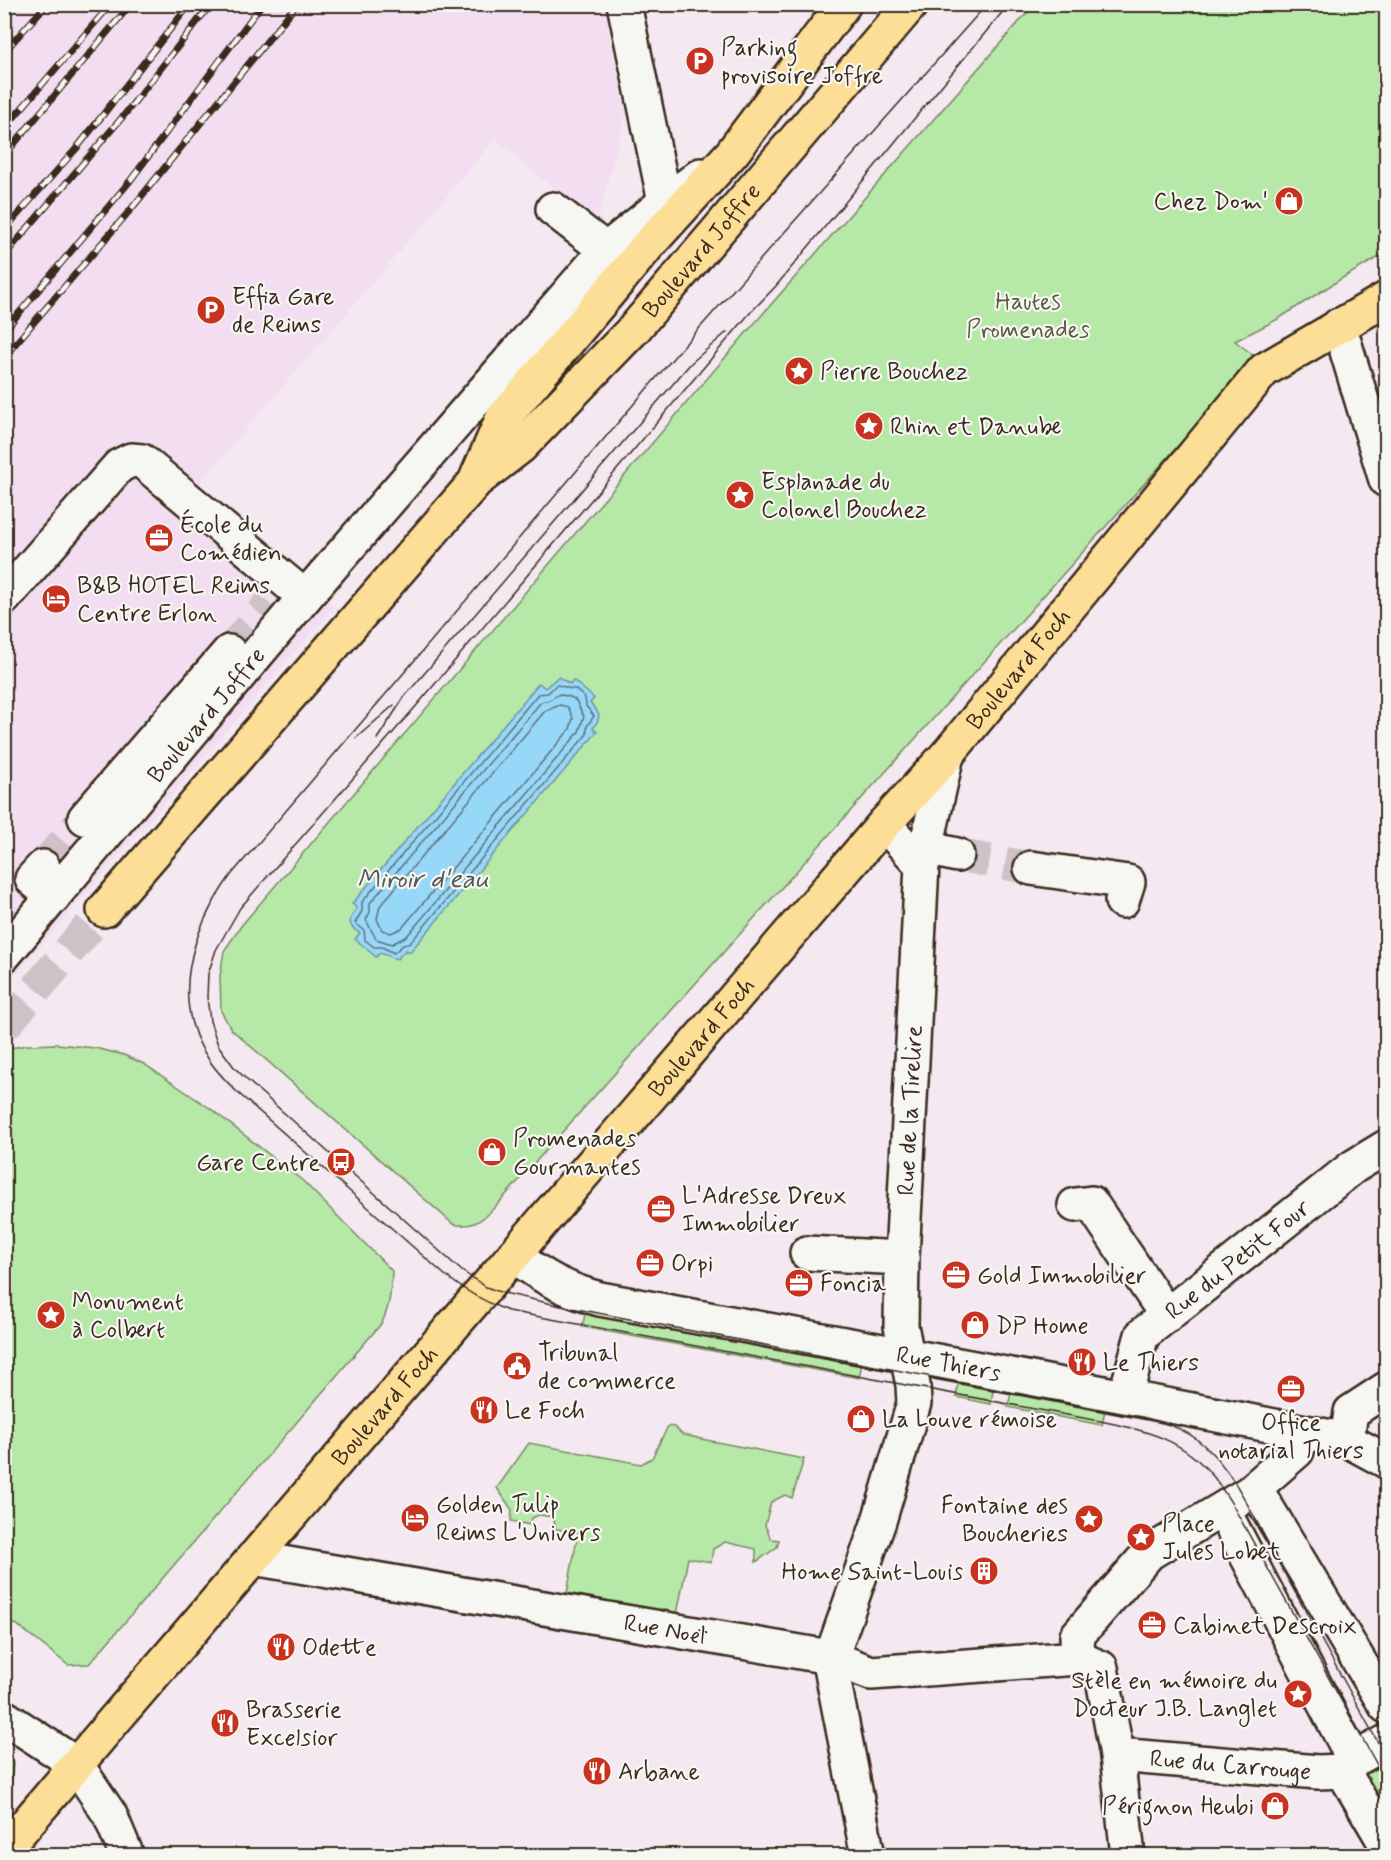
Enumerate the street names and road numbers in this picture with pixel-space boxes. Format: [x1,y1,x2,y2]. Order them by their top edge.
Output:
street label: Boulevard Joffre [636,177,769,325]
street label: Boulevard Foch [960,602,1079,737]
street label: Boulevard Joffre [141,641,273,790]
street label: Boulevard Foch [642,971,763,1104]
street label: Rue de la Tirelire [891,1024,931,1196]
street label: Rue du Petit Four [1159,1193,1318,1328]
street label: Boulevard Foch [325,1340,446,1473]
street label: Rue Thiers [894,1340,1004,1390]
street label: Rue Noël [621,1608,710,1653]
street label: Rue du Carrouge [1149,1744,1312,1788]

